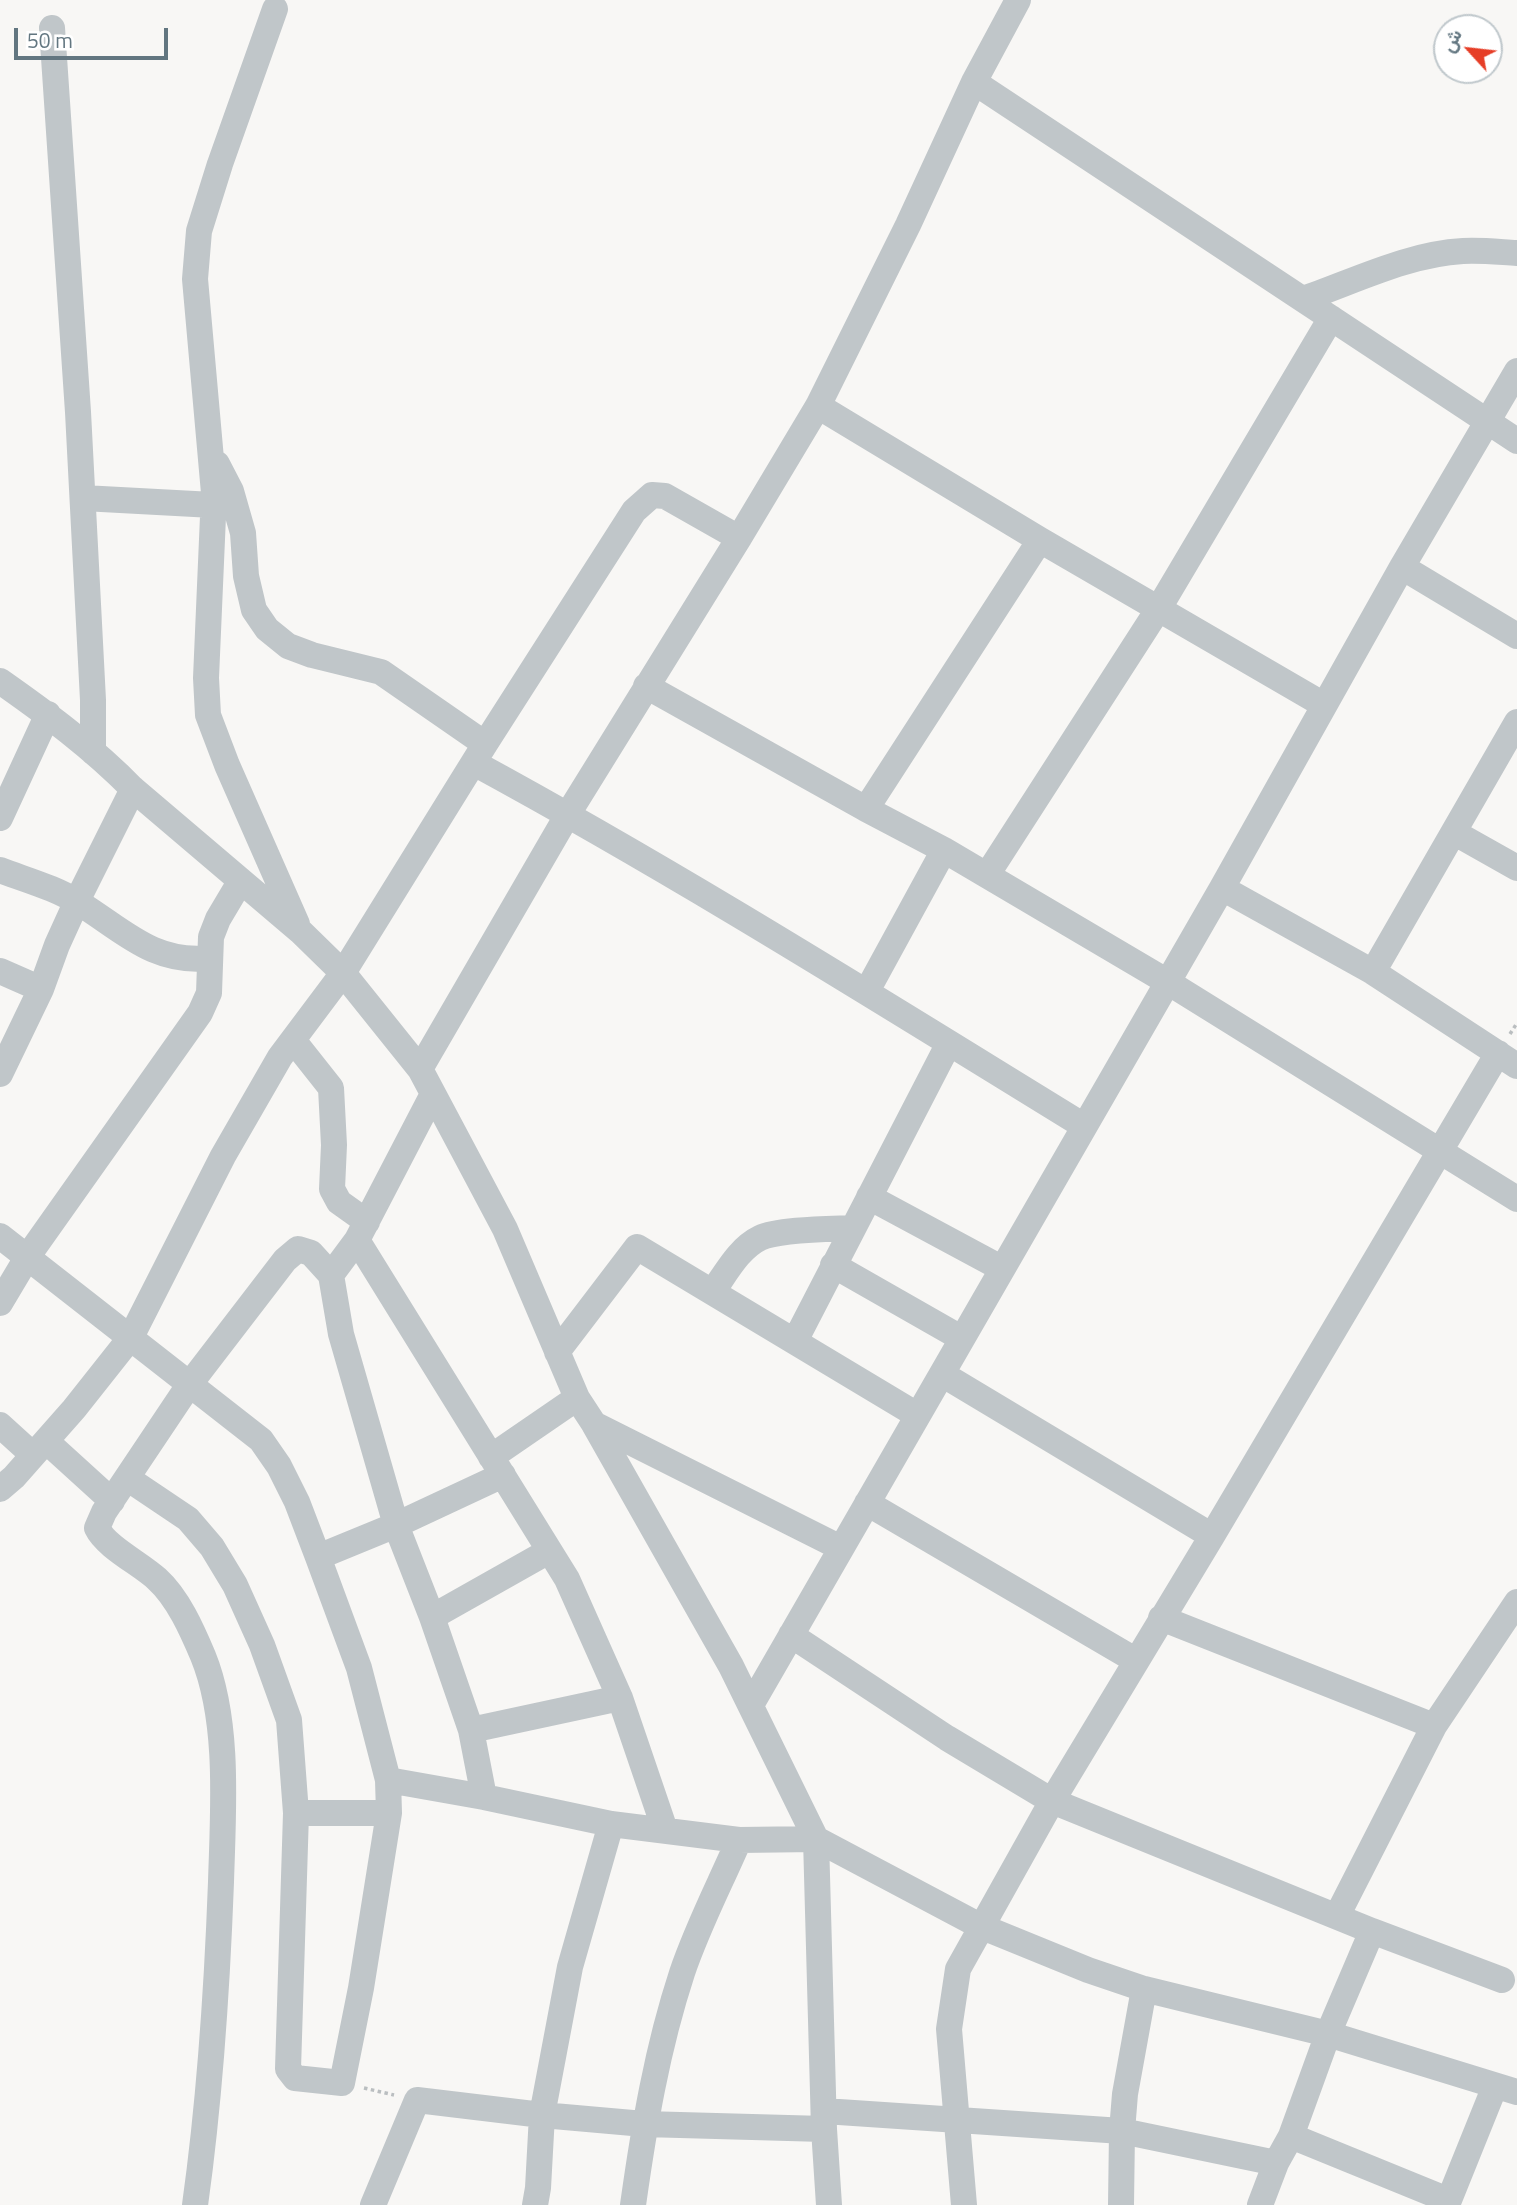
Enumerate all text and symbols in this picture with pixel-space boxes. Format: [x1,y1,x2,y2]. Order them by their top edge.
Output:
scale bar [18,14,172,58]
north arrow [1433,14,1503,84]
text: ش [1433,23,1469,57]
text: 50 m [27,24,73,56]

